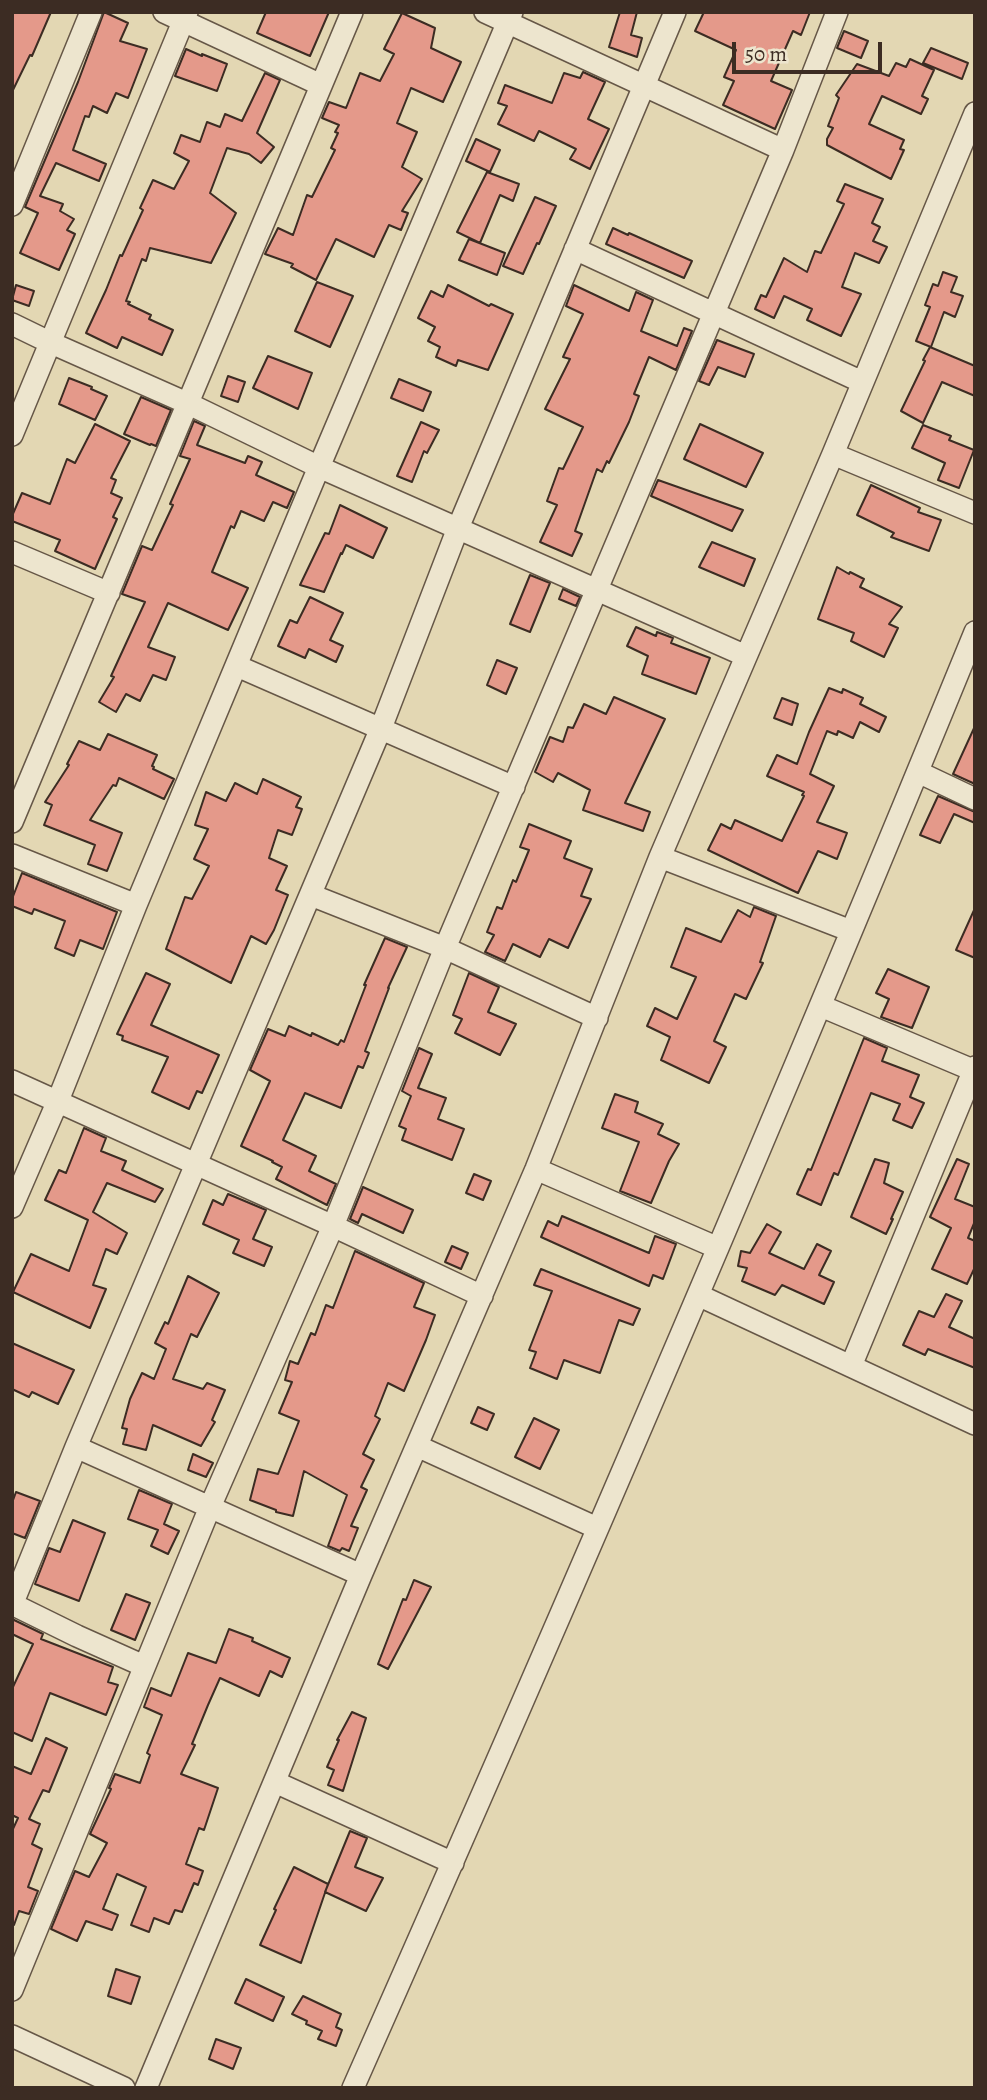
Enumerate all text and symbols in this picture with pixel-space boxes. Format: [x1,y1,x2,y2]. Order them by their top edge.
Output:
scale bar [735,28,886,72]
text: 50 m [745,40,787,68]

